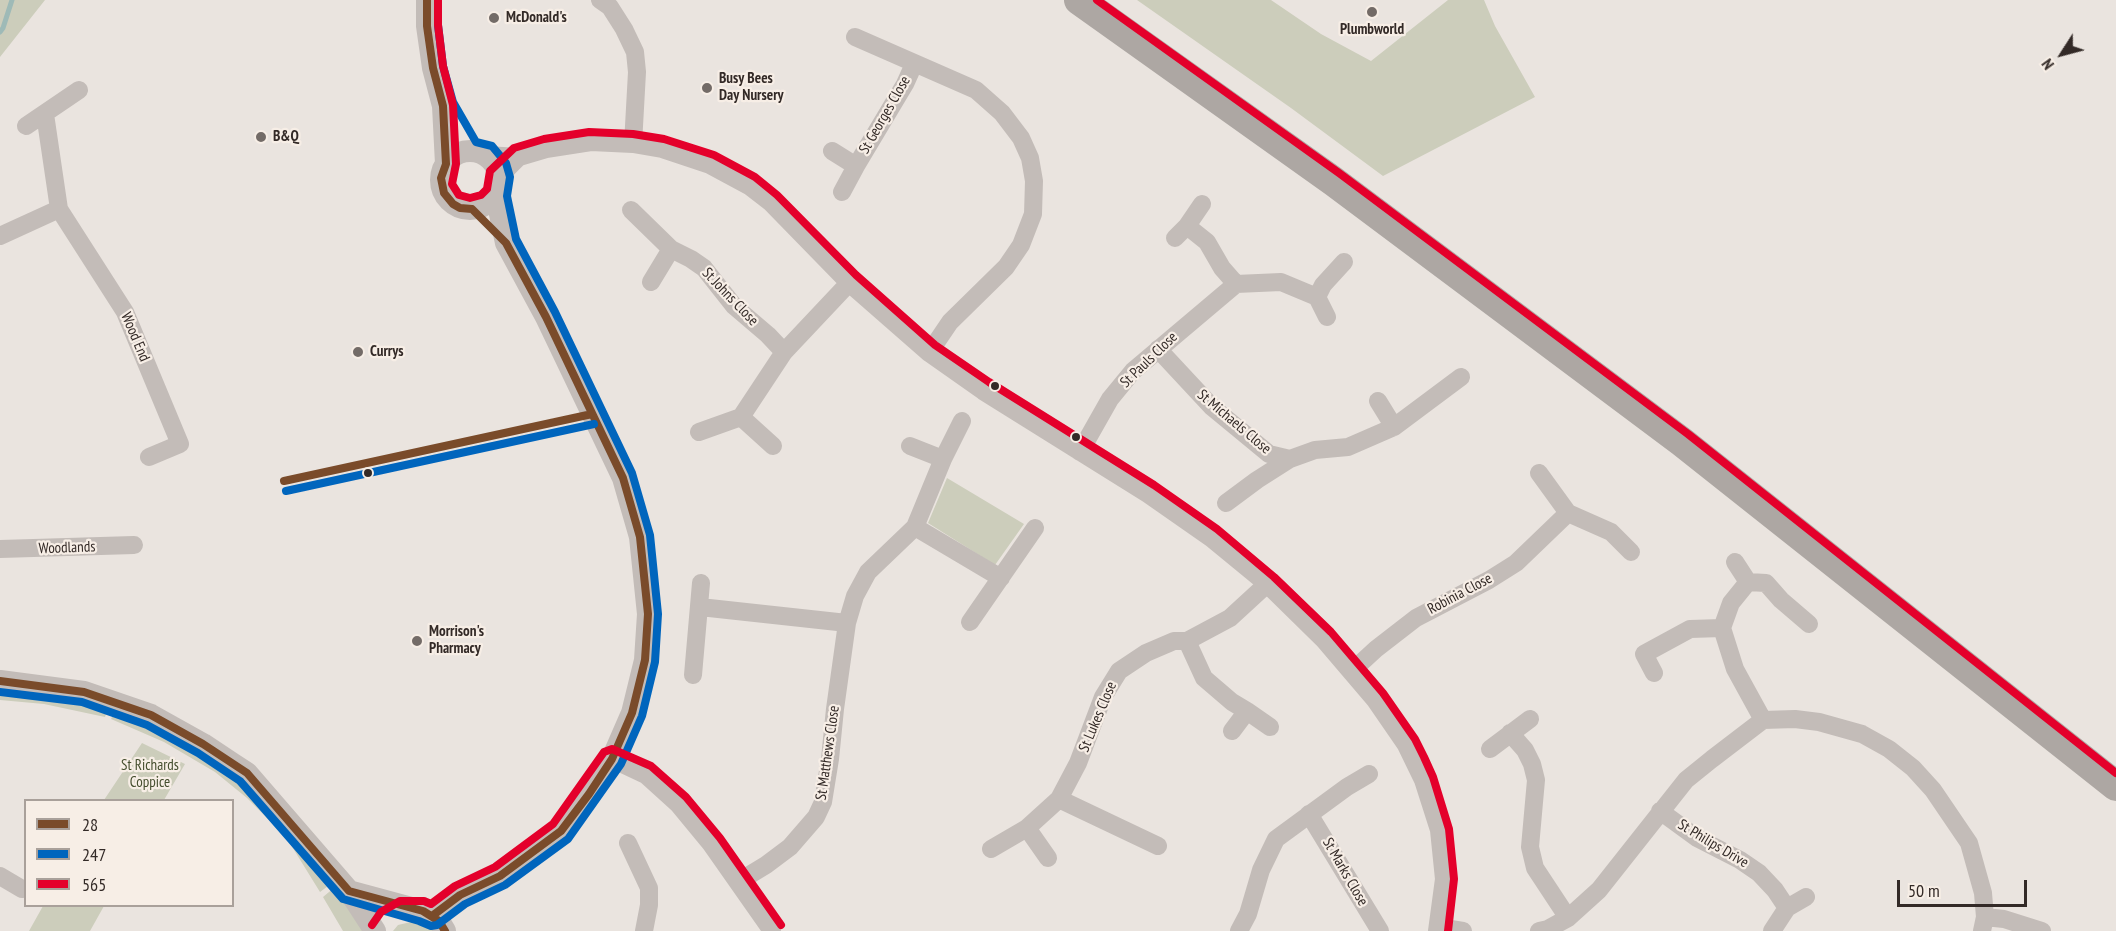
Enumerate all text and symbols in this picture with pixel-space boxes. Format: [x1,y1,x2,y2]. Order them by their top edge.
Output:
marker: Plumbworld [1365,5,1379,19]
place label: McDonald's [506,9,567,27]
marker: McDonald's [487,11,501,25]
place label: Plumbworld [1340,21,1404,39]
north arrow [2032,24,2092,84]
text: N [2037,55,2058,74]
place label: Busy Bees Day Nursery [719,70,784,105]
street label: St Georges Close [856,73,914,157]
marker: Busy Bees Day Nursery [700,81,714,95]
place label: B&Q [273,128,299,146]
marker: B&Q [254,130,268,144]
street label: St Johns Close [698,264,762,330]
street label: Wood End [117,310,153,364]
street label: St Pauls Close [1117,328,1181,392]
place label: Currys [370,343,403,361]
marker: Currys [351,345,365,359]
unlabelled marker [989,380,1001,392]
street label: St Michaels Close [1194,386,1274,458]
unlabelled marker [1070,431,1082,443]
unlabelled marker [362,467,374,479]
street label: Woodlands [38,538,96,558]
street label: Robinia Close [1425,570,1495,618]
place label: Morrison's Pharmacy [429,623,484,658]
marker: Morrison's Pharmacy [410,634,424,648]
street label: St Lukes Close [1075,679,1121,755]
street label: St Matthews Close [812,705,844,801]
park label: St Richards Coppice [121,757,179,792]
legend [24,799,234,907]
text: 28 [82,813,98,836]
street label: St Philips Drive [1674,816,1752,872]
street label: St Marks Close [1318,835,1372,909]
text: 247 [82,843,106,866]
scale bar [1900,868,2030,906]
text: 565 [82,873,106,896]
text: 50 m [1908,879,1940,902]

